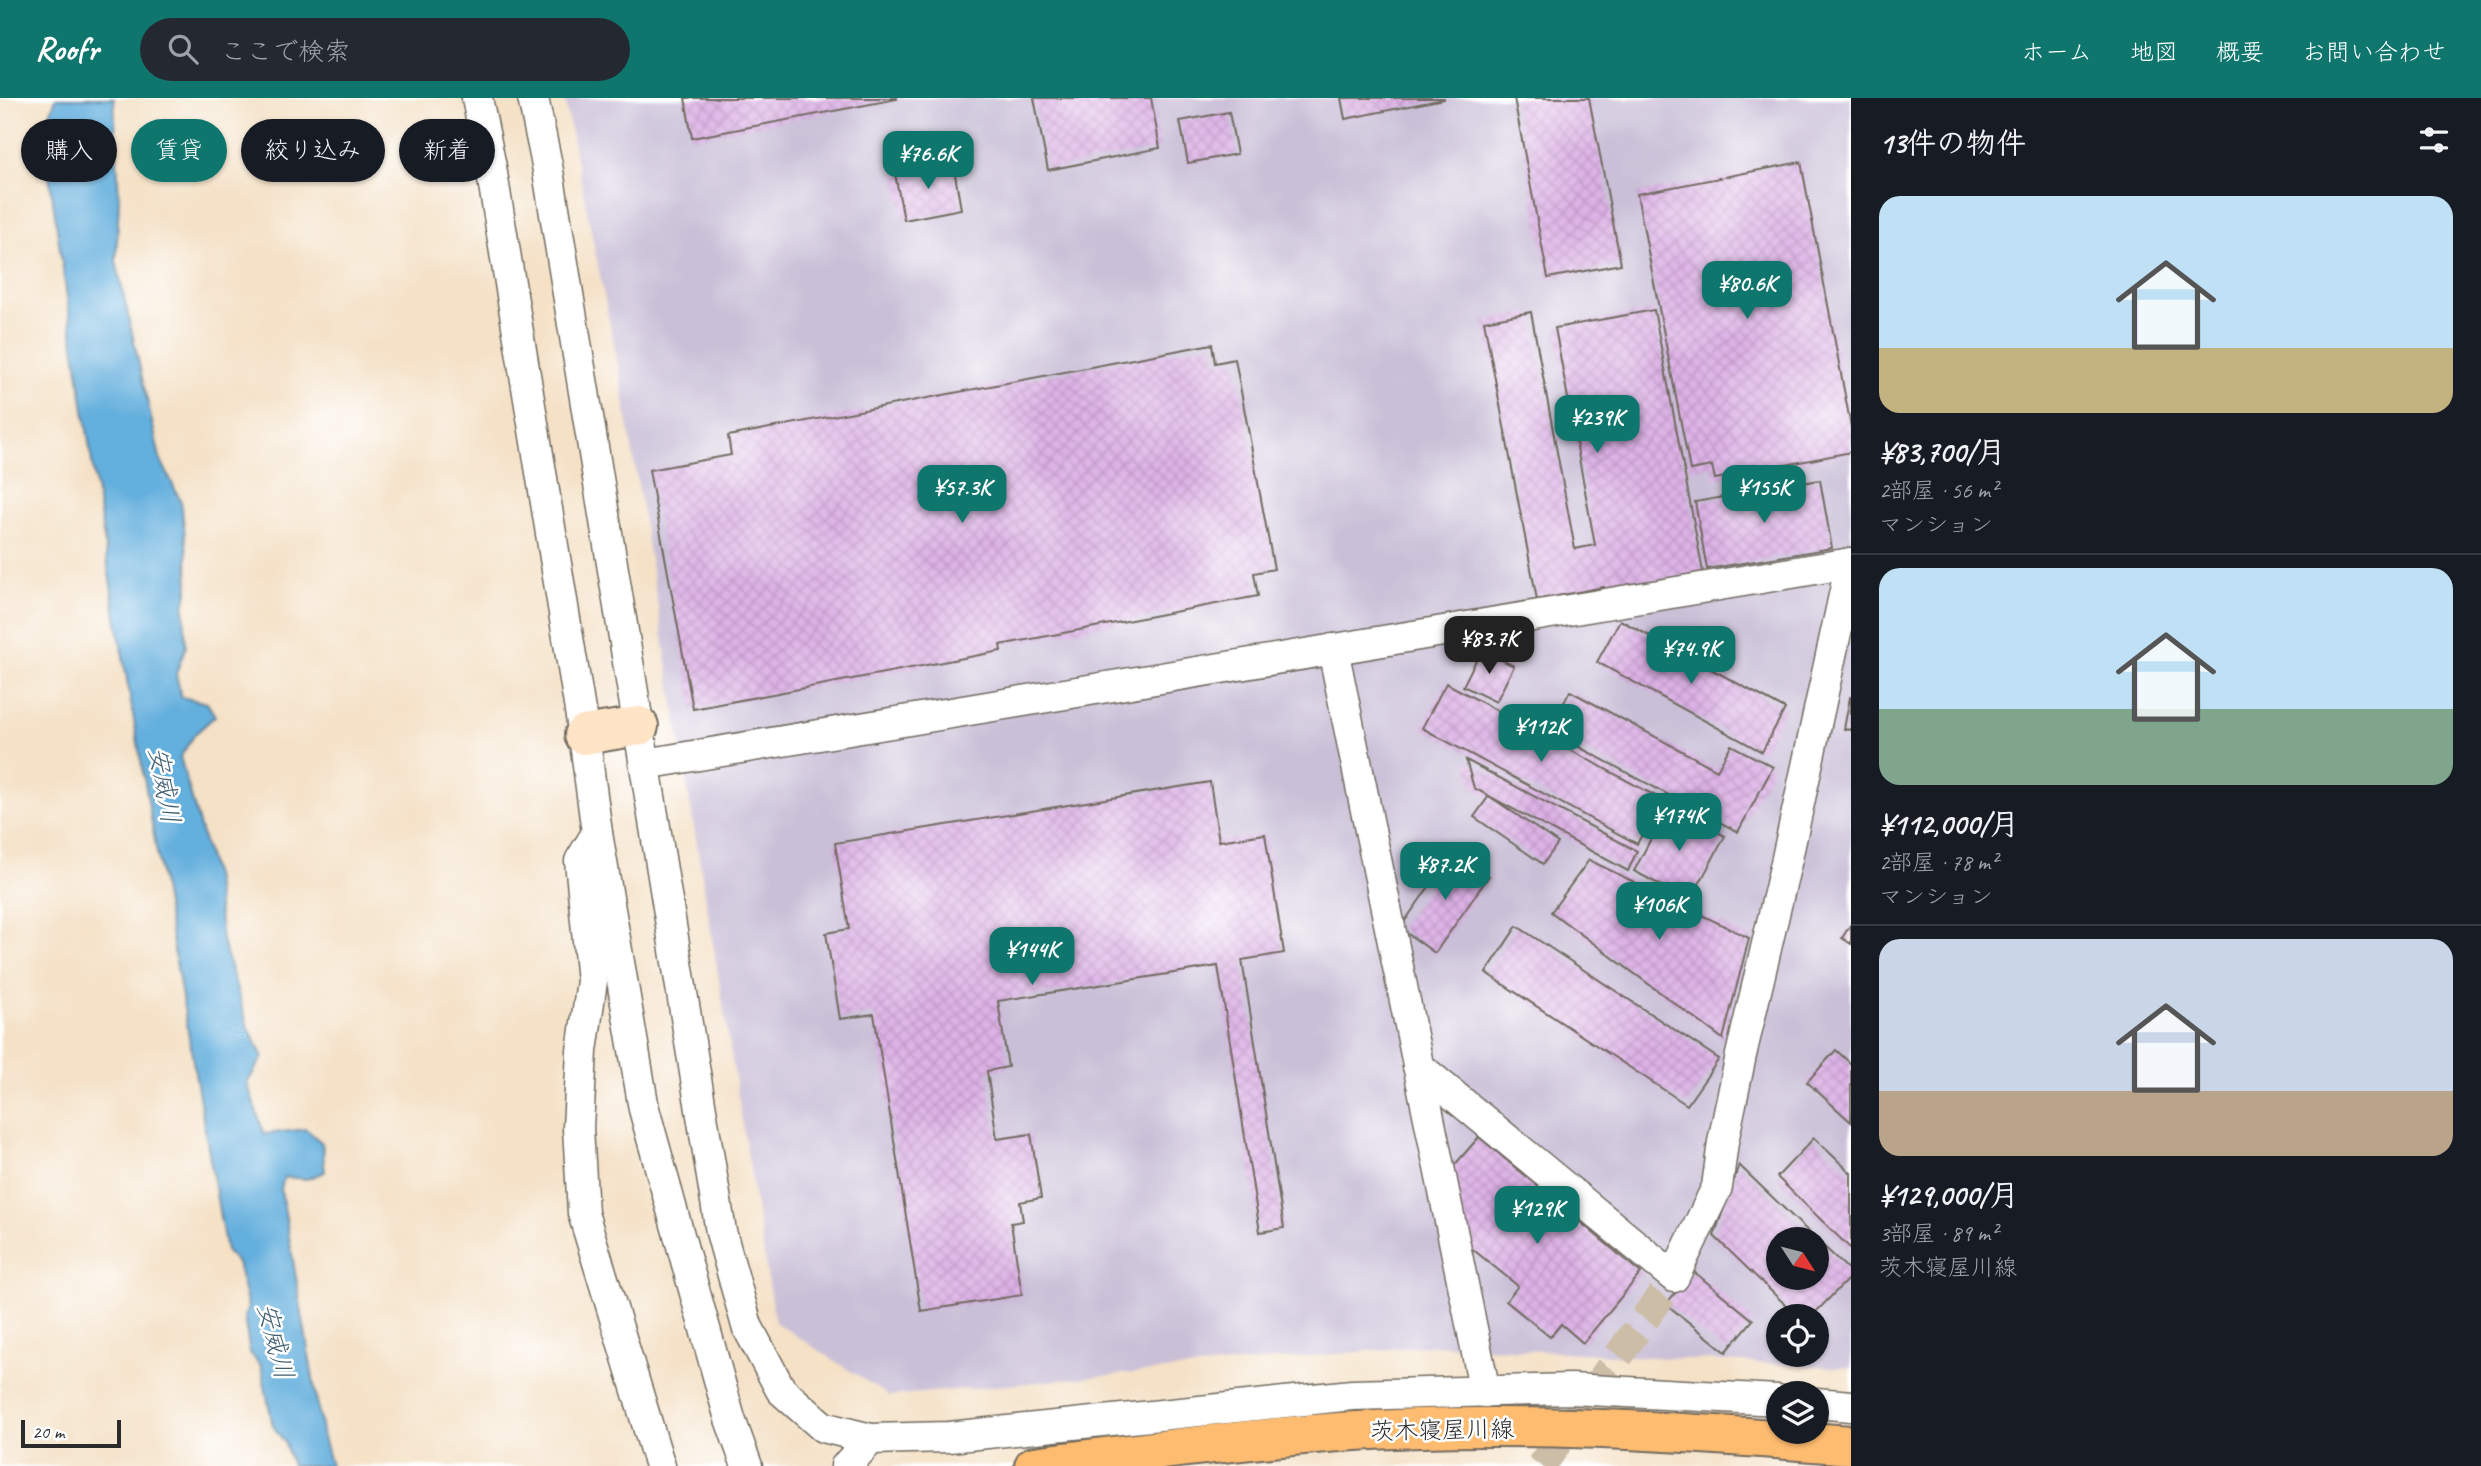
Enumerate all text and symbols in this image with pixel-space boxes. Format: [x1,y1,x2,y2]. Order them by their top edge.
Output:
search box [140,18,630,81]
text: Roofr [35,28,98,70]
icon: search [164,30,202,68]
text: ここで検索 [220,35,350,68]
text: ホーム [2021,37,2092,67]
text: 地図 [2130,37,2178,67]
text: 概要 [2216,37,2264,67]
text: お問い合わせ [2302,37,2446,67]
chip: 購入 [21,119,117,182]
chip: 賃貸 [131,119,227,182]
chip: 絞り込み [241,119,385,182]
chip: 新着 [399,119,495,182]
icon: filters [2415,121,2453,159]
text: 13件の物件 [1879,124,2026,162]
pin: ¥76.6K [871,132,985,191]
text: ¥76.6K [899,139,957,168]
icon: home [2103,242,2229,368]
pin: ¥80.6K [1690,262,1804,321]
text: ¥80.6K [1718,269,1776,298]
pin: ¥239K [1548,396,1646,455]
text: ¥239K [1571,403,1623,432]
text: ¥83,700/月 [1879,433,2006,471]
pin: ¥57.3K [905,466,1019,525]
pin: ¥155K [1715,466,1813,525]
text: ¥57.3K [933,473,991,502]
text: ¥155K [1738,473,1790,502]
text: 2部屋 · 56 m² [1879,476,1997,505]
text: マンション [1879,510,1993,539]
icon: home [2103,614,2229,740]
pin: ¥83.7K [1432,616,1546,676]
text: ¥83.7K [1460,624,1518,653]
pin: ¥74.9K [1634,626,1748,686]
text: ¥74.9K [1662,634,1720,663]
pin: ¥112K [1492,704,1590,764]
text: ¥112K [1514,712,1568,741]
water label: 安威川 [141,744,188,826]
pin: ¥174K [1630,794,1728,853]
text: ¥174K [1653,801,1706,830]
text: ¥112,000/月 [1879,805,2019,843]
pin: ¥87.2K [1388,842,1502,902]
text: 2部屋 · 78 m² [1879,848,1997,877]
text: ¥87.2K [1416,850,1474,879]
pin: ¥106K [1610,882,1708,942]
text: マンション [1879,882,1993,911]
text: ¥106K [1632,890,1686,919]
pin: ¥144K [983,928,1081,987]
text: ¥144K [1005,935,1059,964]
icon: home [2103,985,2229,1111]
text: ¥129,000/月 [1879,1176,2019,1214]
pin: ¥129K [1488,1186,1586,1246]
text: ¥129K [1511,1194,1563,1223]
text: 3部屋 · 89 m² [1879,1219,1997,1248]
north arrow [1766,1227,1829,1290]
map controls [1766,1227,1829,1444]
text: 茨木寝屋川線 [1879,1253,2017,1282]
water label: 安威川 [250,1299,301,1383]
button: locate [1766,1304,1829,1367]
button: layers [1766,1381,1829,1444]
street label: 茨木寝屋川線 [1370,1414,1514,1446]
scale bar [21,1417,121,1449]
text: 20 m [32,1420,64,1444]

